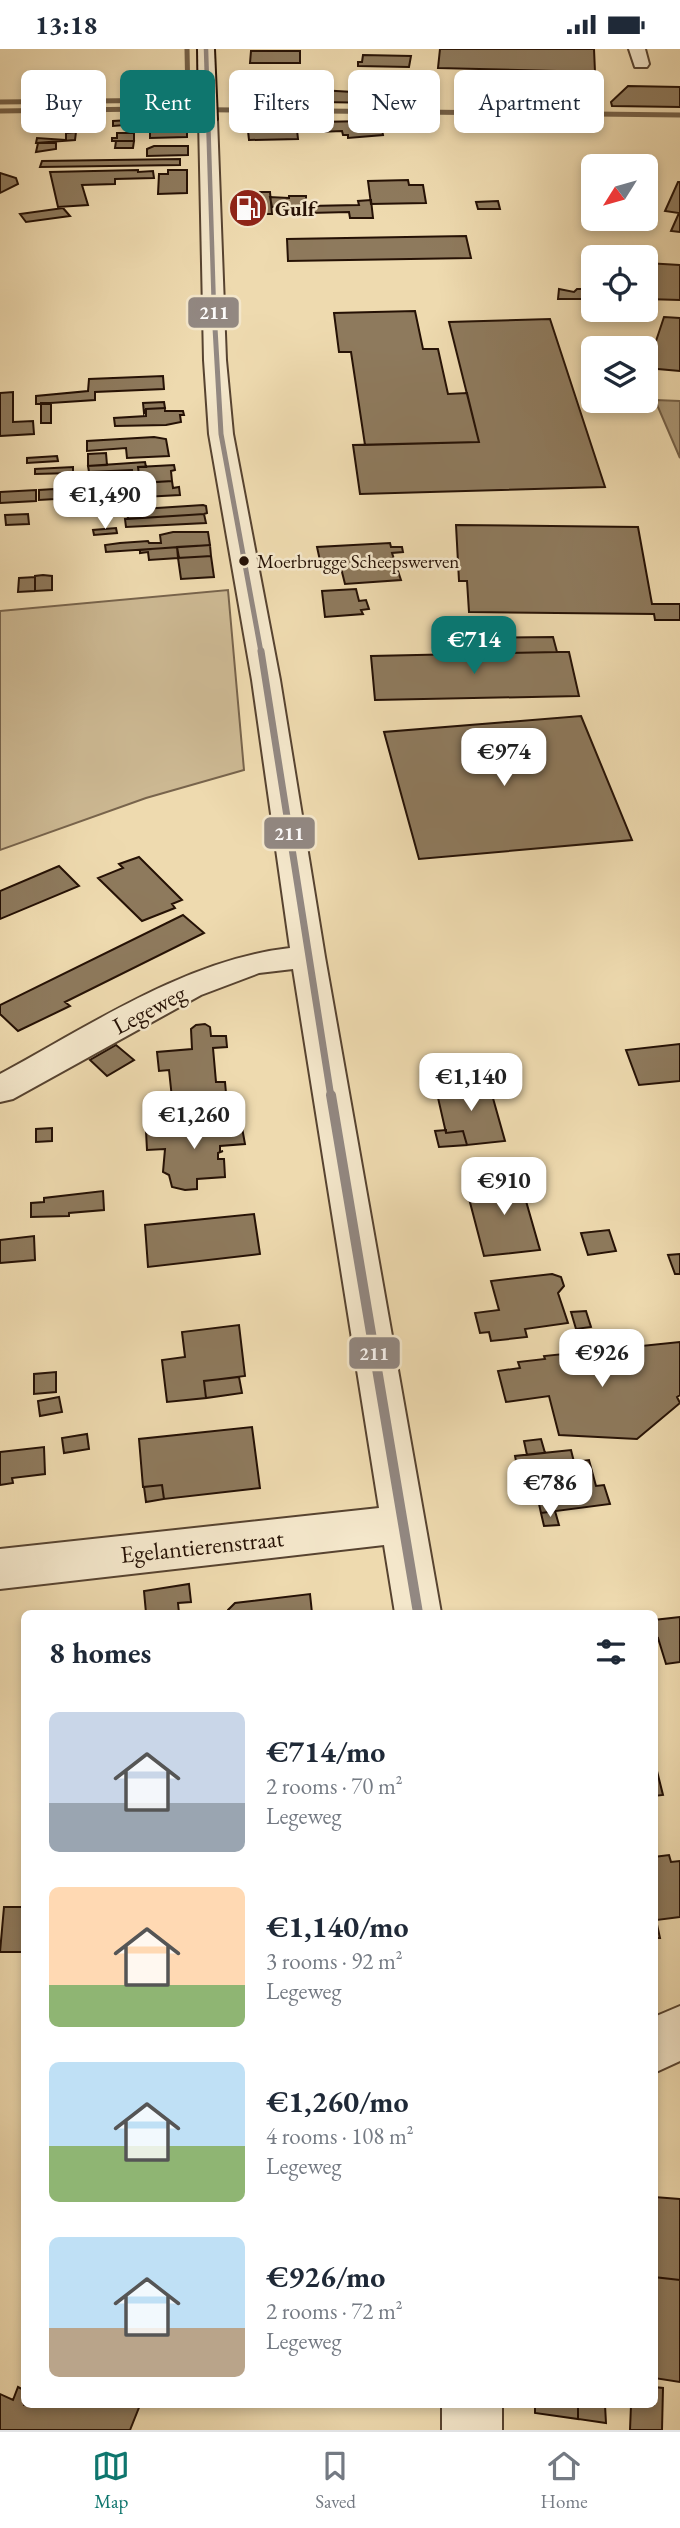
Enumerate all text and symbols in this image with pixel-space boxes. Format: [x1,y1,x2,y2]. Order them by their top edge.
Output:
text: 13:18 [35,8,97,42]
chip: Buy [21,70,106,133]
chip: Rent [120,70,215,133]
chip: Filters [229,70,334,133]
chip: New [348,70,440,133]
chip: Apartment [454,70,604,133]
north arrow [581,154,658,231]
map controls [581,154,658,413]
fuel station icon: Gulf [227,187,269,229]
place label: Gulf [275,195,318,222]
button: locate [581,245,658,322]
line badge: 211 [187,296,240,329]
text: 211 [199,300,229,325]
button: layers [581,336,658,413]
pin: €1,490 [48,471,162,531]
text: €1,490 [69,479,141,509]
place label: Moerbrugge Scheepswerven [257,549,459,574]
marker: Moerbrugge Scheepswerven [237,554,251,568]
pin: €714 [433,617,515,676]
text: €714 [447,624,501,654]
pin: €974 [463,729,545,788]
text: €974 [477,736,531,766]
line badge: 211 [263,816,316,850]
text: 211 [274,821,304,846]
street label: Legeweg [107,977,192,1041]
pin: €1,140 [414,1053,528,1113]
text: €1,140 [435,1061,507,1091]
pin: €1,260 [137,1091,251,1151]
text: €1,260 [158,1099,230,1129]
pin: €910 [463,1157,545,1217]
text: €910 [477,1165,531,1195]
pin: €926 [561,1329,643,1389]
line badge: 211 [348,1336,401,1370]
text: €926 [575,1337,629,1367]
text: 211 [359,1341,389,1366]
pin: €786 [509,1459,591,1519]
text: €786 [523,1467,577,1497]
street label: Egelantierenstraat [119,1522,286,1570]
text: 8 homes [49,1633,151,1672]
icon: filters [592,1633,630,1671]
text: €714/mo [266,1732,385,1771]
icon: home [105,1740,189,1824]
text: 2 rooms · 70 m² [266,1771,403,1801]
text: Legeweg [266,1801,342,1831]
text: €1,140/mo [266,1907,409,1946]
icon: home [105,1915,189,1999]
text: 3 rooms · 92 m² [266,1946,403,1976]
text: Legeweg [266,1976,342,2006]
text: €1,260/mo [266,2082,409,2121]
icon: home [105,2090,189,2174]
text: 4 rooms · 108 m² [266,2121,414,2151]
text: Legeweg [266,2151,342,2181]
text: €926/mo [266,2257,385,2296]
icon: home [105,2265,189,2349]
text: 2 rooms · 72 m² [266,2296,403,2326]
text: Legeweg [266,2326,342,2356]
tab: Map [92,2447,130,2514]
tab: Saved [315,2447,356,2514]
tab: Home [541,2447,588,2514]

